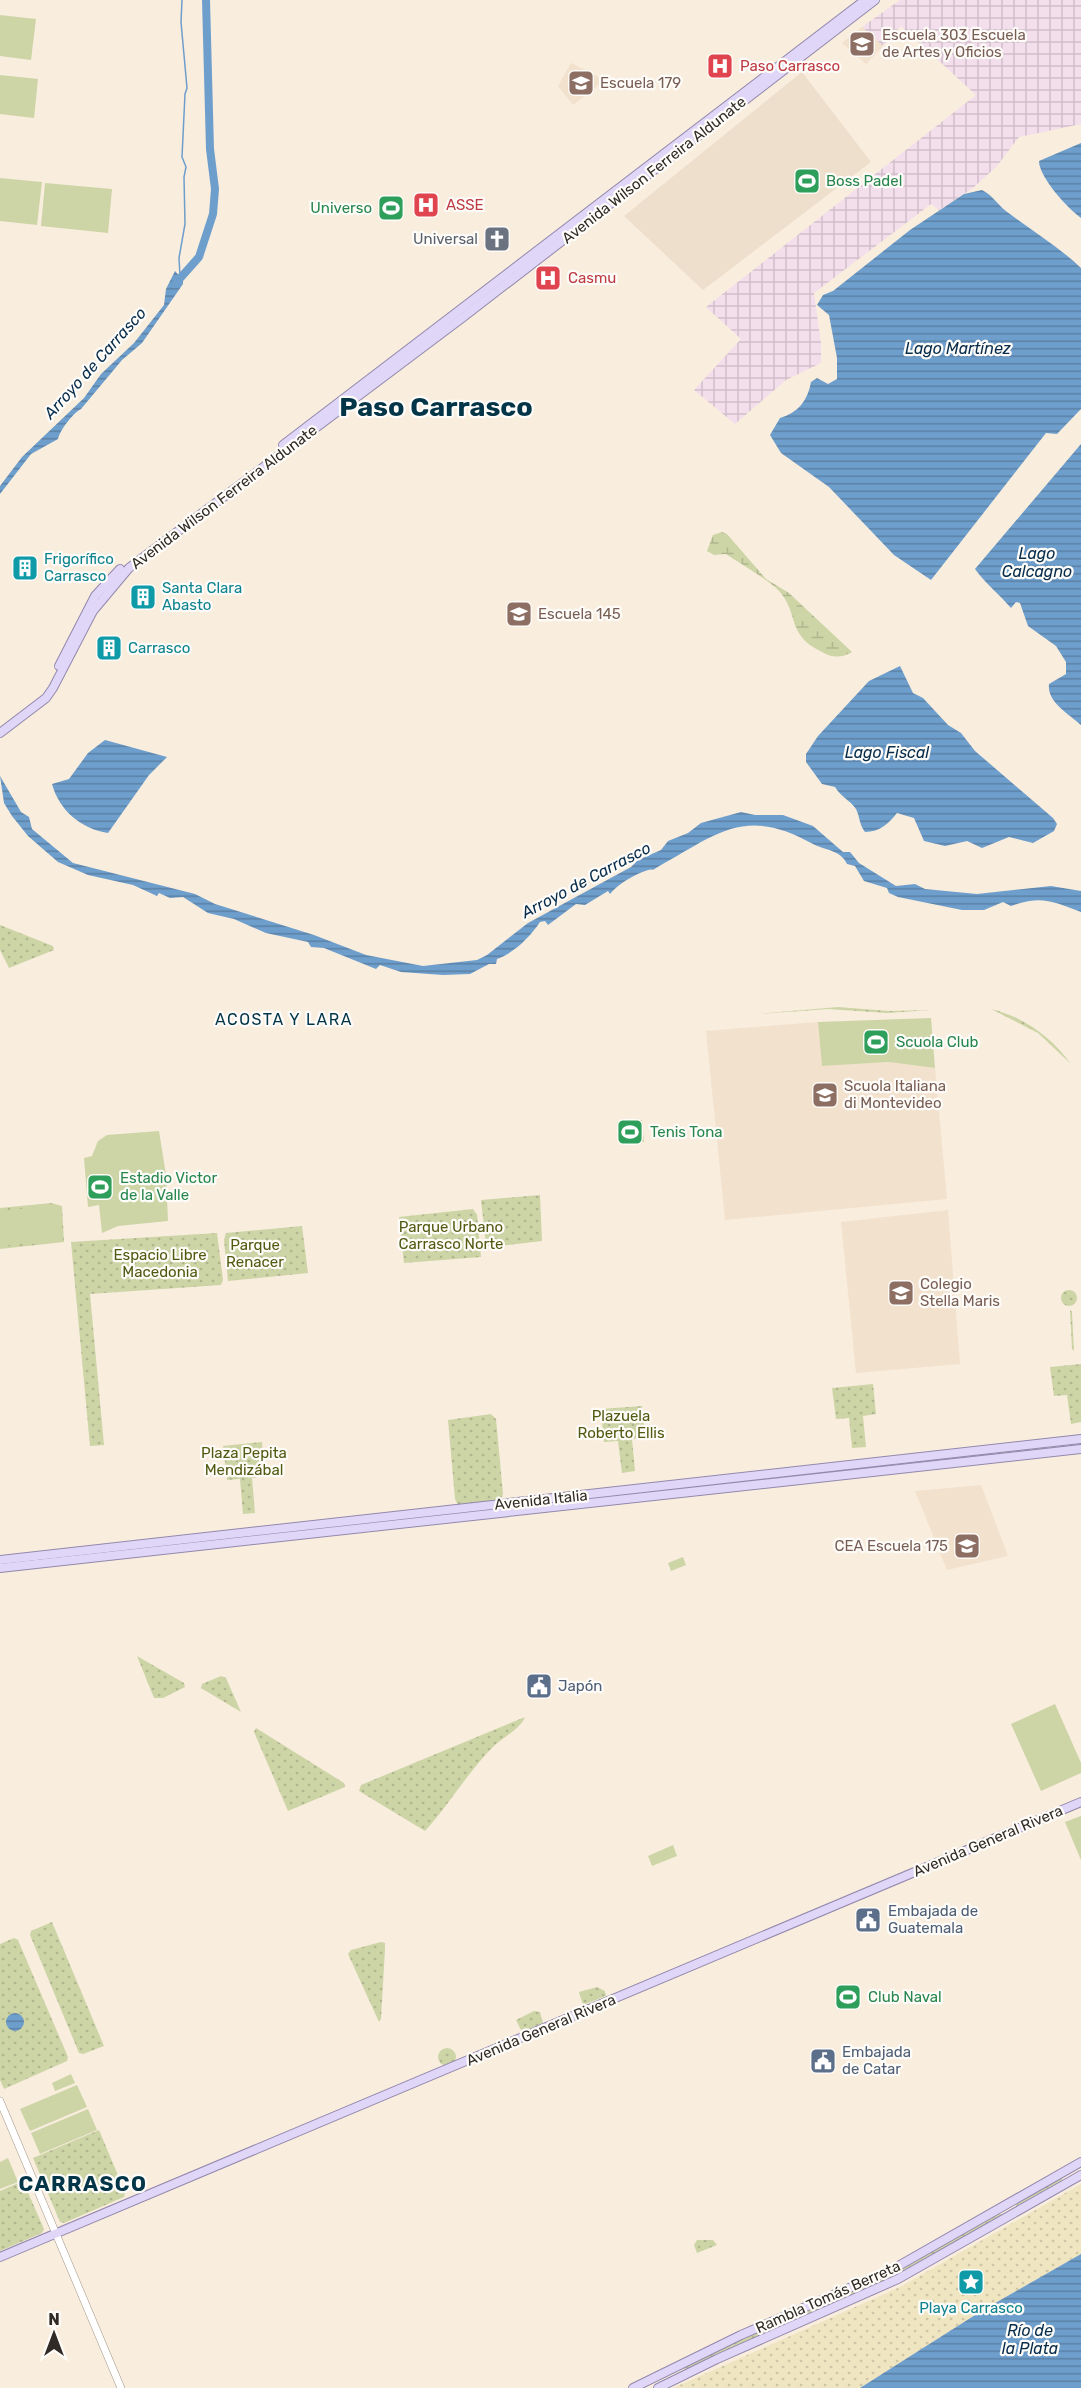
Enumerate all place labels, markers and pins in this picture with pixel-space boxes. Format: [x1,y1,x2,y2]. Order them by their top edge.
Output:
place label: Escuela 303 Escuela de Artes y Oficios [882,26,1026,61]
school or university icon: Escuela 303 Escuela de Artes y Oficios [847,29,877,59]
hospital icon: Paso Carrasco [705,51,735,81]
place label: Paso Carrasco [740,57,840,75]
school or university icon: Escuela 179 [566,68,596,98]
place label: Escuela 179 [600,74,681,92]
sports icon: Boss Padel [792,166,822,196]
place label: Boss Padel [826,172,902,190]
hospital icon: ASSE [411,190,441,220]
sports icon: Universo [376,193,406,223]
place label: ASSE [446,196,484,214]
place label: Universo [310,199,372,217]
church icon: Universal [482,224,512,254]
place label: Universal [413,230,478,248]
hospital icon: Casmu [533,263,563,293]
place label: Casmu [568,269,616,287]
place label: Frigorífico Carrasco [44,550,114,585]
building icon: Frigorífico Carrasco [10,553,40,583]
place label: Santa Clara Abasto [162,579,242,614]
building icon: Santa Clara Abasto [128,582,158,612]
school or university icon: Escuela 145 [504,599,534,629]
place label: Escuela 145 [538,605,621,623]
building icon: Carrasco [94,633,124,663]
place label: Carrasco [128,639,190,657]
sports icon: Scuola Club [861,1027,891,1057]
place label: Scuola Club [896,1033,979,1051]
place label: Scuola Italiana di Montevideo [844,1077,946,1112]
school or university icon: Scuola Italiana di Montevideo [810,1080,840,1110]
sports icon: Tenis Tona [615,1117,645,1147]
place label: Tenis Tona [650,1123,723,1141]
place label: Estadio Victor de la Valle [120,1169,217,1204]
sports icon: Estadio Victor de la Valle [85,1172,115,1202]
place label: Colegio Stella Maris [920,1275,1000,1310]
school or university icon: Colegio Stella Maris [886,1278,916,1308]
school or university icon: CEA Escuela 175 [952,1531,982,1561]
place label: CEA Escuela 175 [835,1537,948,1555]
public building icon: Japón [524,1671,554,1701]
place label: Japón [558,1677,602,1695]
place label: Embajada de Guatemala [888,1902,978,1937]
public building icon: Embajada de Guatemala [853,1905,883,1935]
sports icon: Club Naval [833,1982,863,2012]
place label: Club Naval [868,1988,942,2006]
place label: Embajada de Catar [842,2043,911,2078]
public building icon: Embajada de Catar [808,2046,838,2076]
place icon: Playa Carrasco [956,2267,986,2297]
place label: Playa Carrasco [919,2299,1023,2317]

